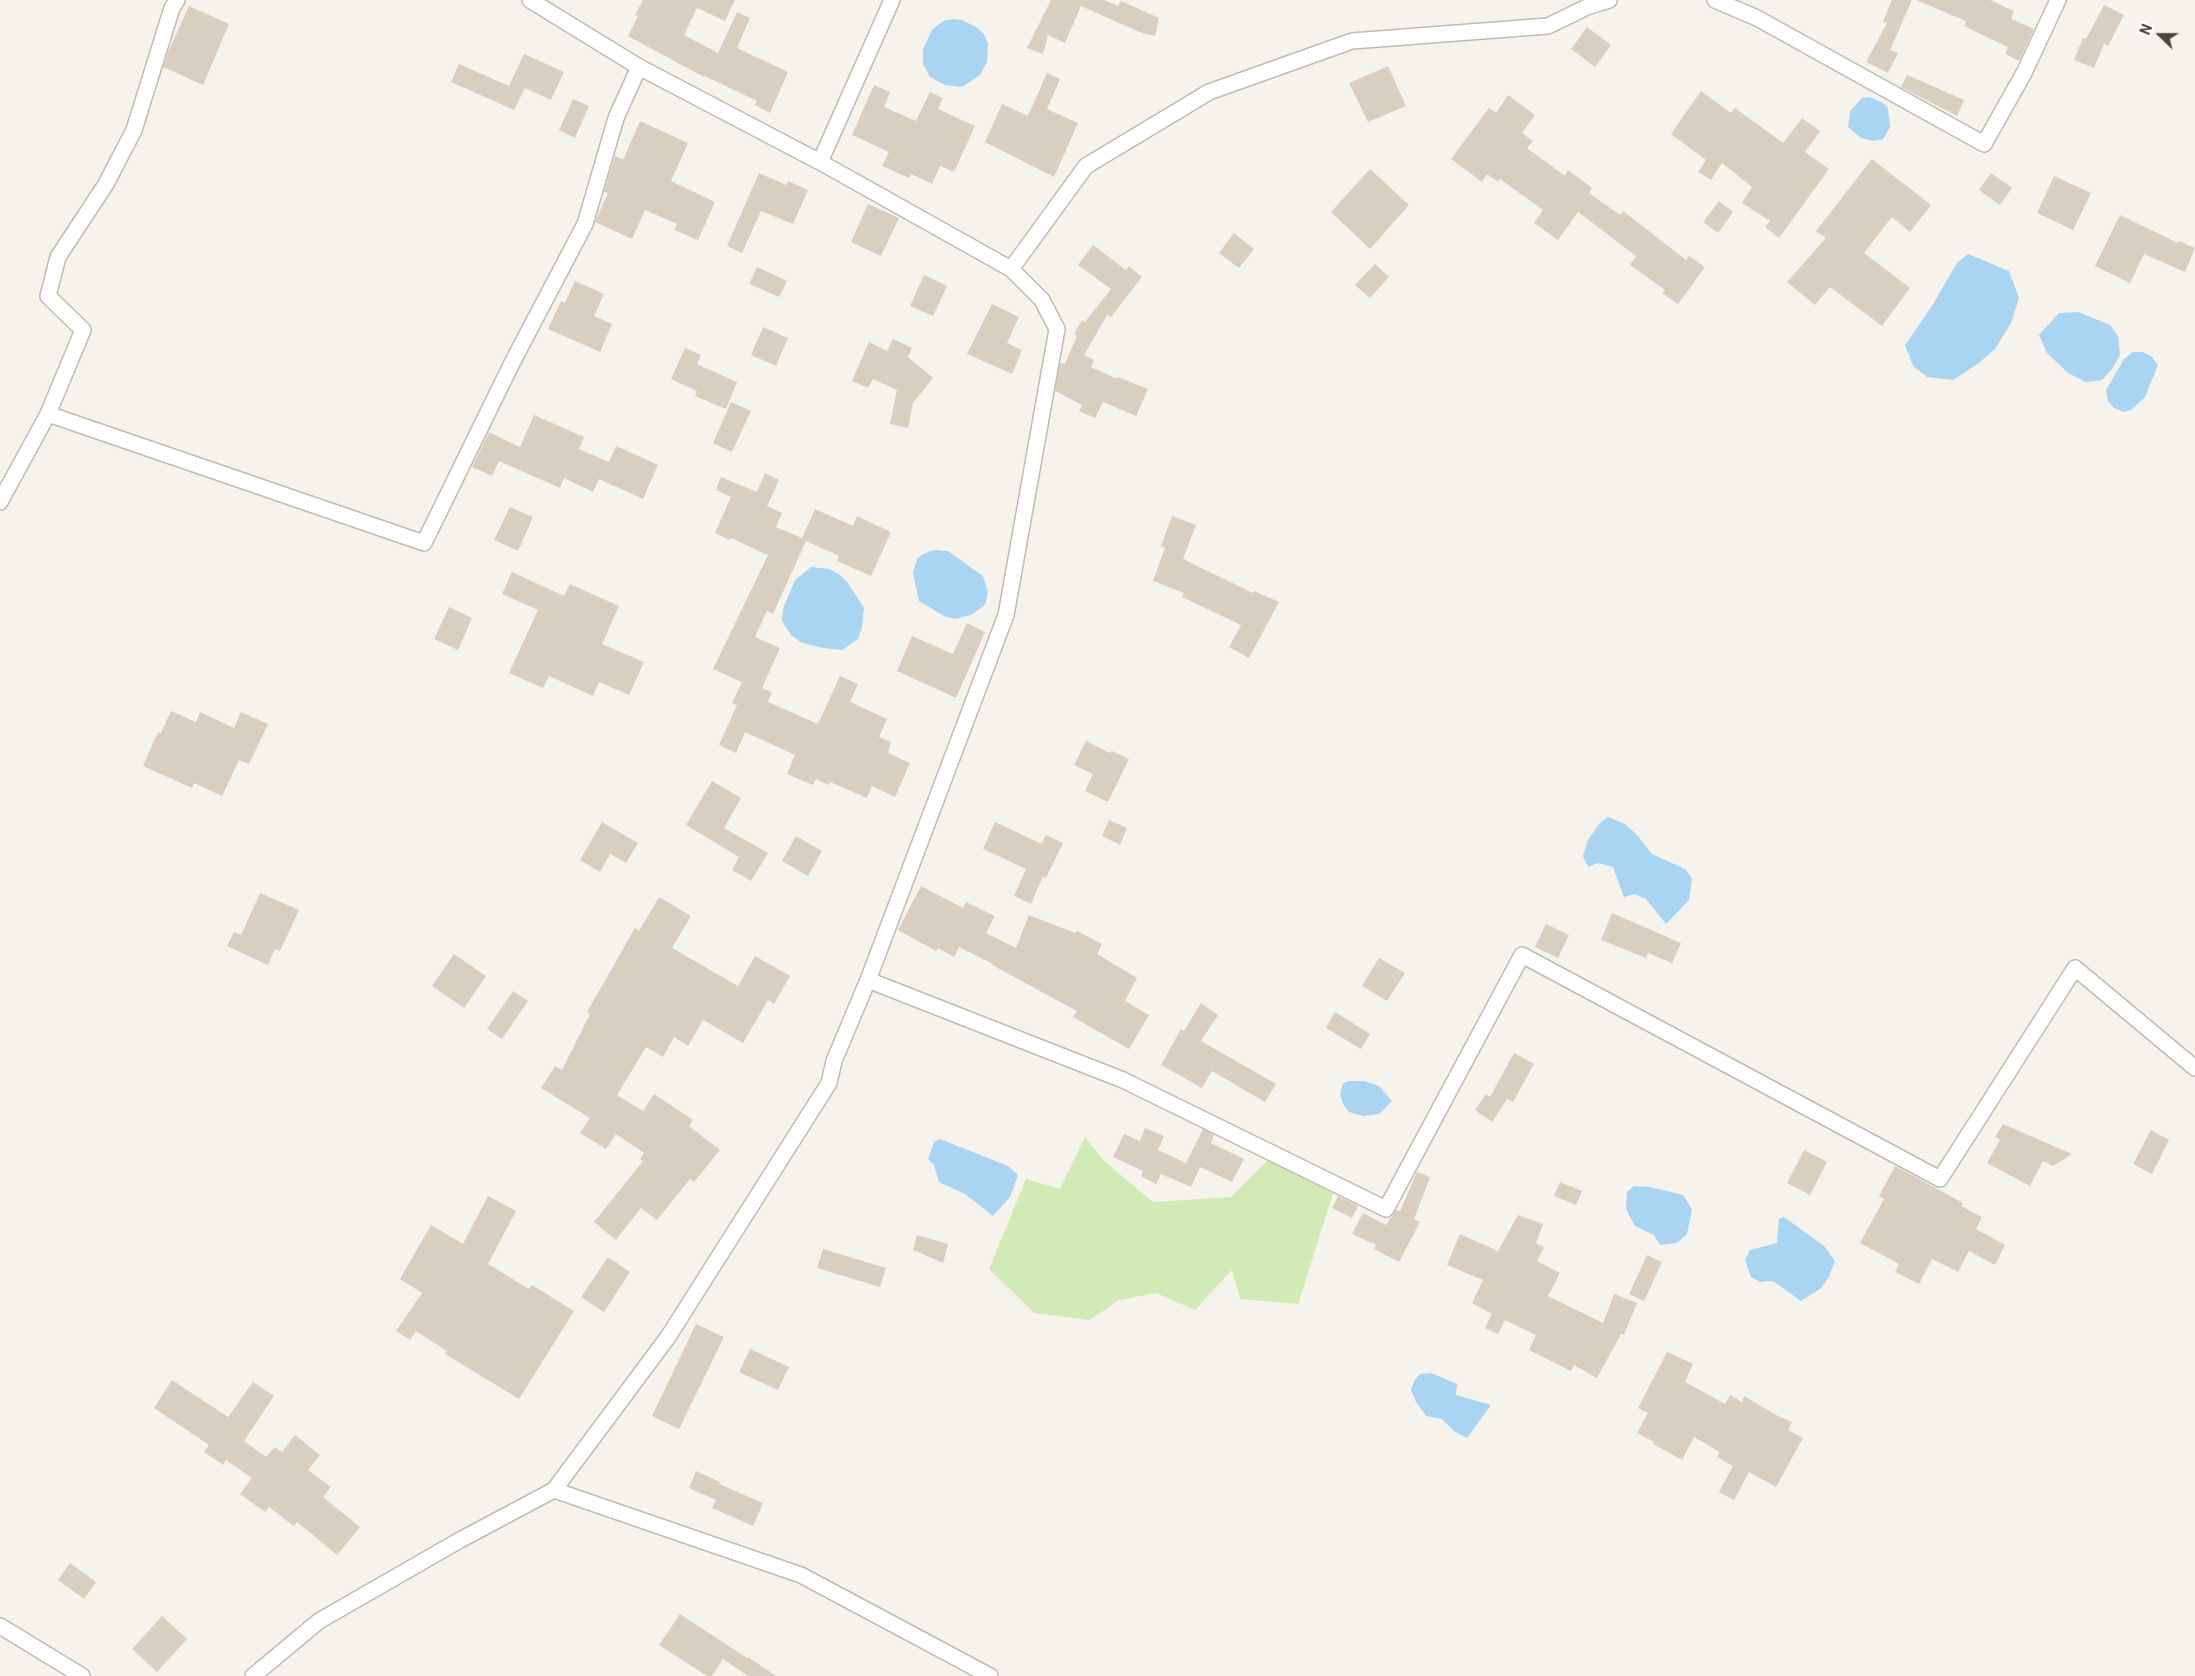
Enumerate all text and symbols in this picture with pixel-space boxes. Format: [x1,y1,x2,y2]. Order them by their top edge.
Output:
north arrow [2135,10,2185,60]
text: N [2137,22,2155,37]

